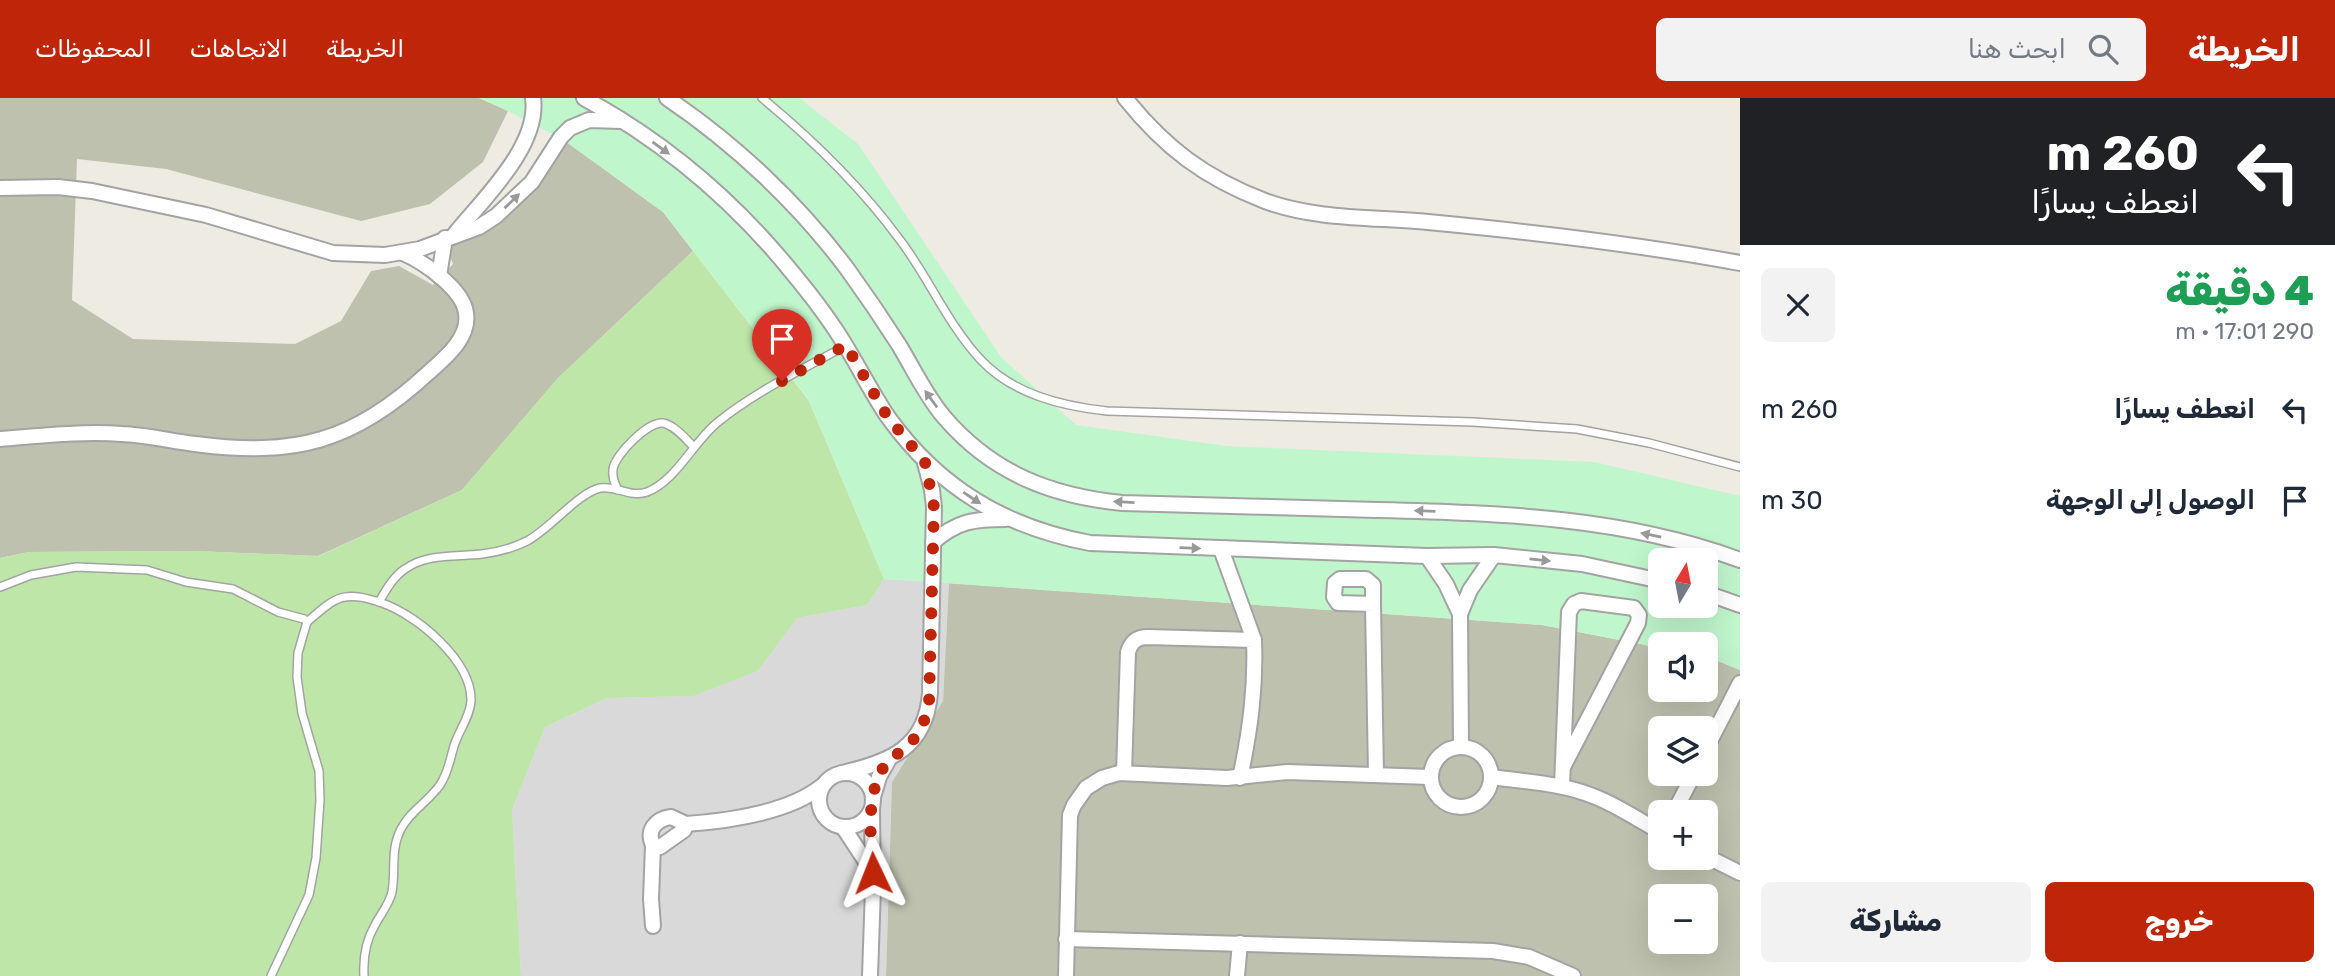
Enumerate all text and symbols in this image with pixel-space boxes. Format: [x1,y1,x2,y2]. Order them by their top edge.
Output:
search box [1656,18,2146,81]
icon: search [2084,30,2122,68]
text: الخريطة [2188,30,2300,69]
text: ابحث هنا [1968,34,2066,65]
text: المحفوظات [35,35,152,63]
text: الاتجاهات [190,35,288,63]
text: الخريطة [326,35,404,63]
text: 260 m [2047,124,2199,182]
icon: left [2223,126,2314,217]
one-way arrow [652,141,671,155]
text: انعطف يسارًا [2031,183,2199,221]
one-way arrow [504,193,521,210]
text: 4 دقيقة [2165,266,2314,316]
button: close [1761,268,1835,342]
pin [752,309,812,381]
text: 290 m · 17:01 [2175,317,2314,345]
icon: arrive [763,320,801,358]
one-way arrow [924,390,938,409]
icon: left [2276,391,2314,429]
text: 260 m [1761,394,1838,425]
text: انعطف يسارًا [2114,394,2255,425]
icon: arrive [2276,482,2314,520]
text: 30 m [1761,485,1823,516]
text: الوصول إلى الوجهة [2046,485,2255,516]
one-way arrow [962,492,982,505]
one-way arrow [1113,497,1135,508]
one-way arrow [1414,506,1436,517]
one-way arrow [1640,530,1662,541]
one-way arrow [1179,542,1201,553]
north arrow [1648,548,1718,618]
map controls [1648,548,1718,954]
one-way arrow [1529,555,1551,566]
button: sound [1648,632,1718,702]
button: layers [1648,716,1718,786]
button: + [1648,800,1718,870]
position arrow [836,836,910,910]
button: مشاركة [1761,882,2031,962]
button: خروج [2045,882,2314,962]
button: − [1648,884,1718,954]

